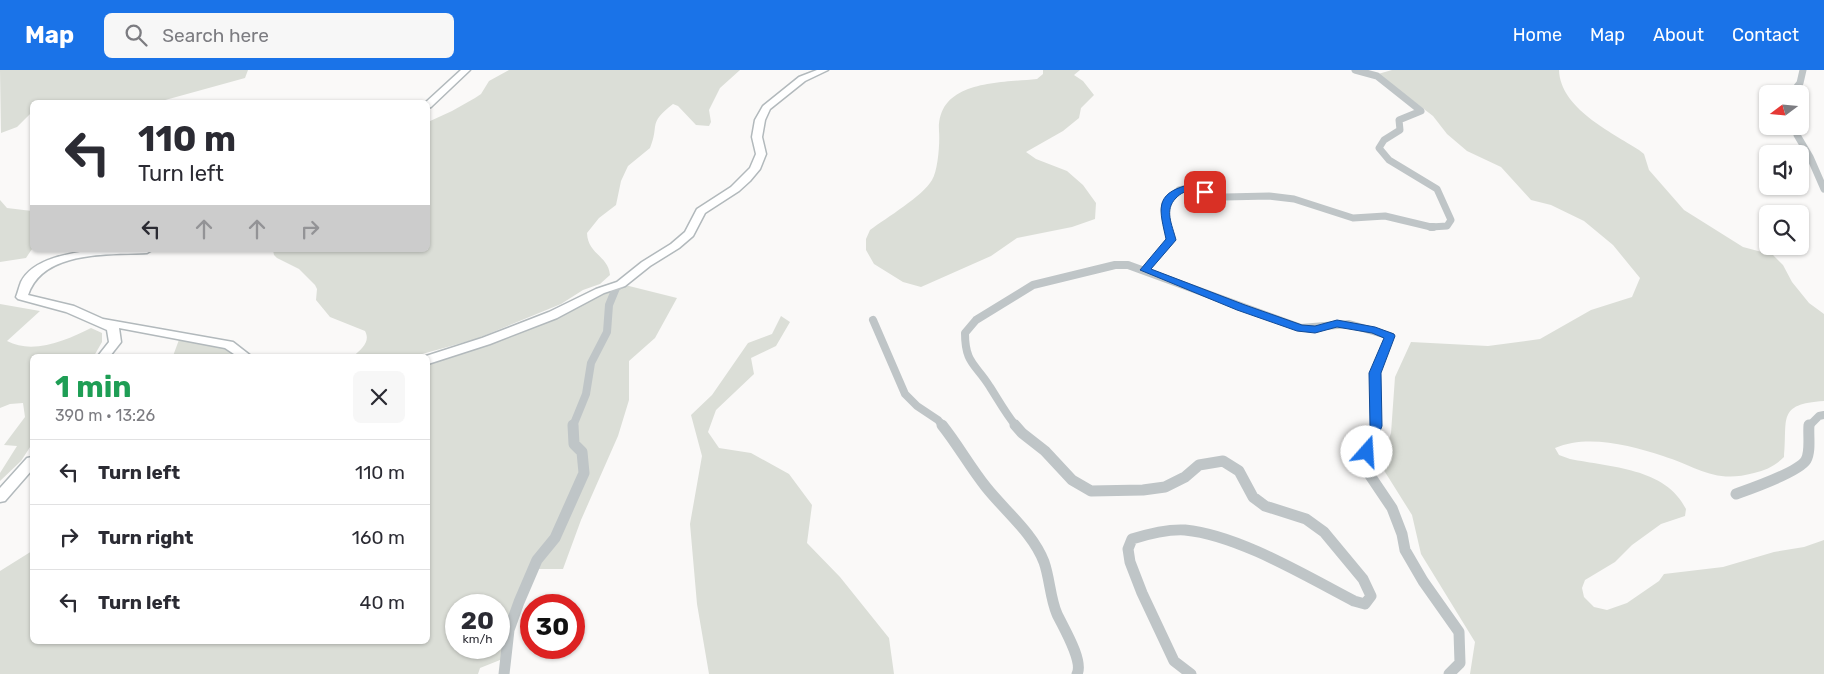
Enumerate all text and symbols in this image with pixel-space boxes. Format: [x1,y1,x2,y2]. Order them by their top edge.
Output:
search box [104,13,454,58]
text: Map [25,21,74,49]
icon: search [122,21,150,49]
text: Search here [162,24,269,47]
text: Home [1513,24,1562,46]
text: Map [1590,24,1625,46]
text: About [1653,24,1704,46]
text: Contact [1732,24,1799,46]
north arrow [1759,85,1809,135]
map controls [1759,85,1809,255]
text: 110 m [138,118,236,160]
icon: left [55,120,120,185]
button: sound [1759,145,1809,195]
text: Turn left [138,160,224,187]
pin [1184,171,1226,213]
icon: arrive [1191,178,1219,206]
button: search [1759,205,1809,255]
icon: left [137,215,165,243]
icon: ahead [190,215,218,243]
icon: ahead [243,215,271,243]
icon: right [296,215,324,243]
text: 1 min [55,369,132,405]
button: close [353,371,405,423]
text: 390 m · 13:26 [55,406,155,425]
position arrow [1340,425,1392,477]
icon: left [55,458,83,486]
text: Turn left [98,461,180,484]
text: 110 m [355,461,405,484]
icon: right [55,523,83,551]
text: Turn right [98,526,193,549]
text: 160 m [352,526,405,549]
icon: left [55,588,83,616]
text: Turn left [98,591,180,614]
text: 40 m [360,591,405,614]
speed limit sign: 30 [520,594,585,659]
text: 20 [461,606,494,635]
text: km/h [463,632,492,646]

